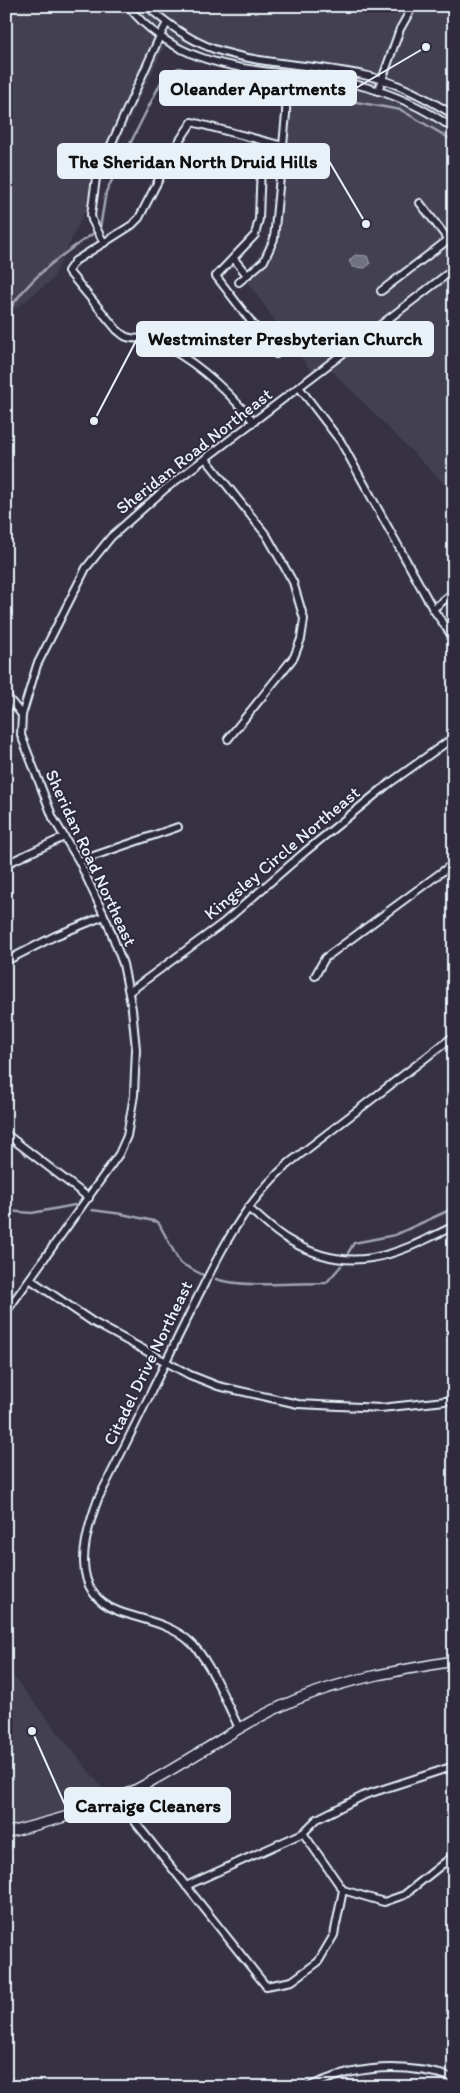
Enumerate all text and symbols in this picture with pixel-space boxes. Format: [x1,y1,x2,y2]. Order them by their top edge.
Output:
callout: Oleander Apartments [160,71,356,105]
text: Oleander Apartments [170,77,346,100]
callout: The Sheridan North Druid Hills [58,144,329,178]
text: The Sheridan North Druid Hills [68,150,318,173]
callout: Westminster Presbyterian Church [137,322,433,356]
text: Westminster Presbyterian Church [148,327,423,350]
street label: Sheridan Road Northeast [111,383,277,519]
street label: Sheridan Road Northeast [40,766,142,950]
street label: Kingsley Circle Northeast [200,781,364,925]
street label: Citadel Drive Northeast [99,1277,198,1449]
callout: Carraige Cleaners [65,1788,230,1822]
text: Carraige Cleaners [75,1794,221,1817]

